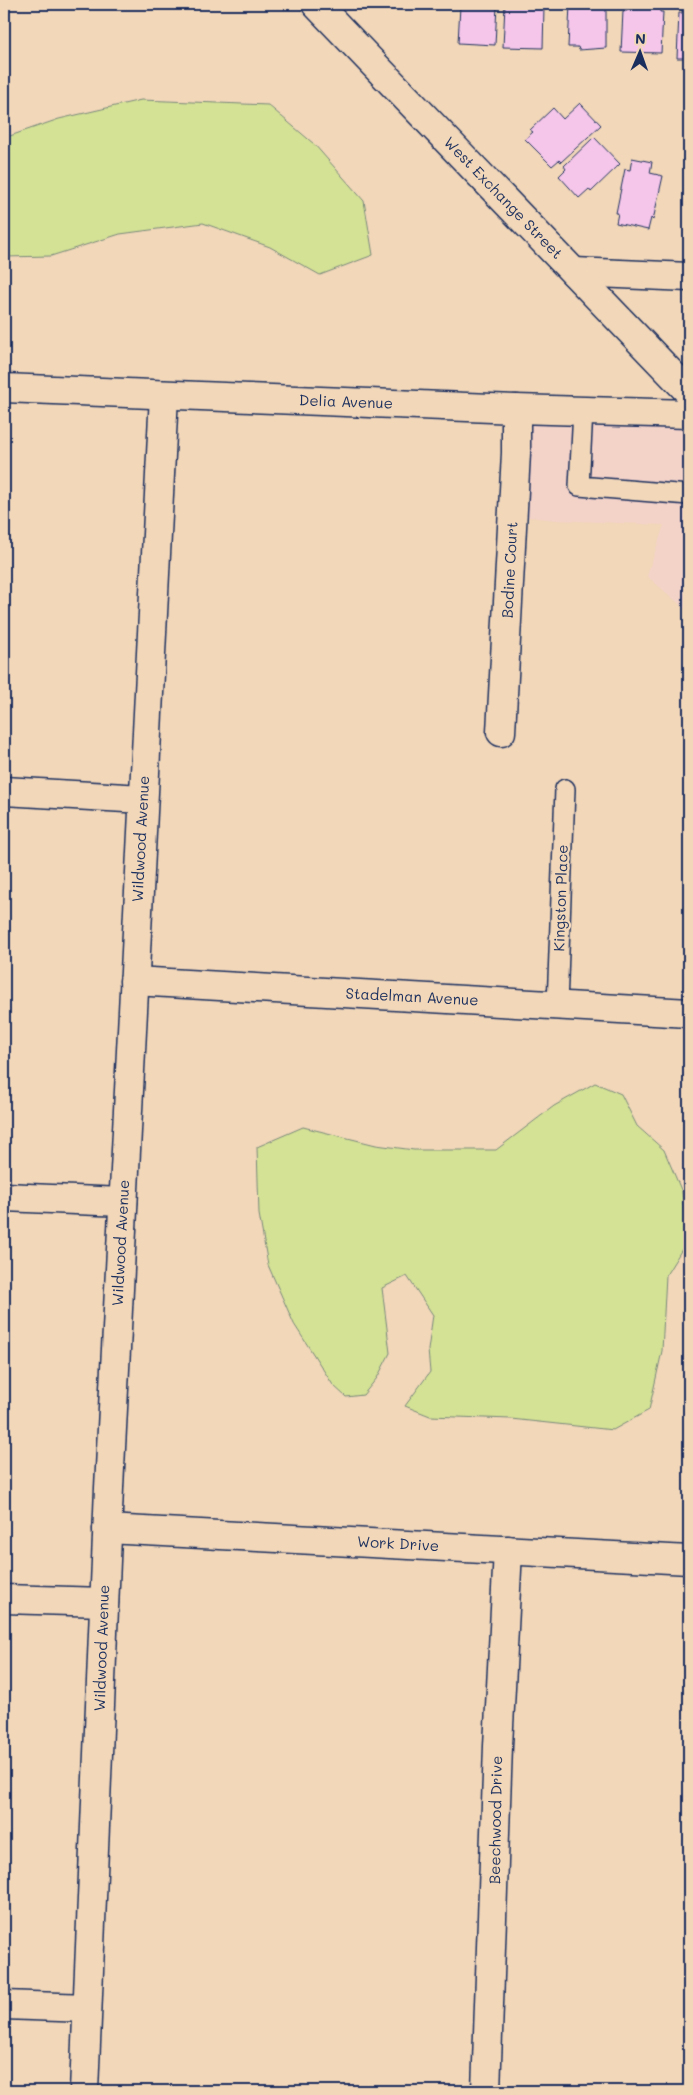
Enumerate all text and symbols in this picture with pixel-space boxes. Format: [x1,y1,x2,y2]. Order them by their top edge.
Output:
north arrow [616,28,666,78]
text: N [635,29,646,48]
street label: West Exchange Street [440,132,567,263]
street label: Delia Avenue [299,389,393,413]
street label: Bodine Court [496,521,522,619]
street label: Wildwood Avenue [127,775,153,903]
street label: Kingston Place [548,844,572,952]
street label: Stadelman Avenue [345,983,479,1009]
street label: Wildwood Avenue [107,1179,133,1307]
street label: Work Drive [357,1531,440,1555]
street label: Wildwood Avenue [89,1584,113,1712]
street label: Beechwood Drive [484,1756,506,1884]

